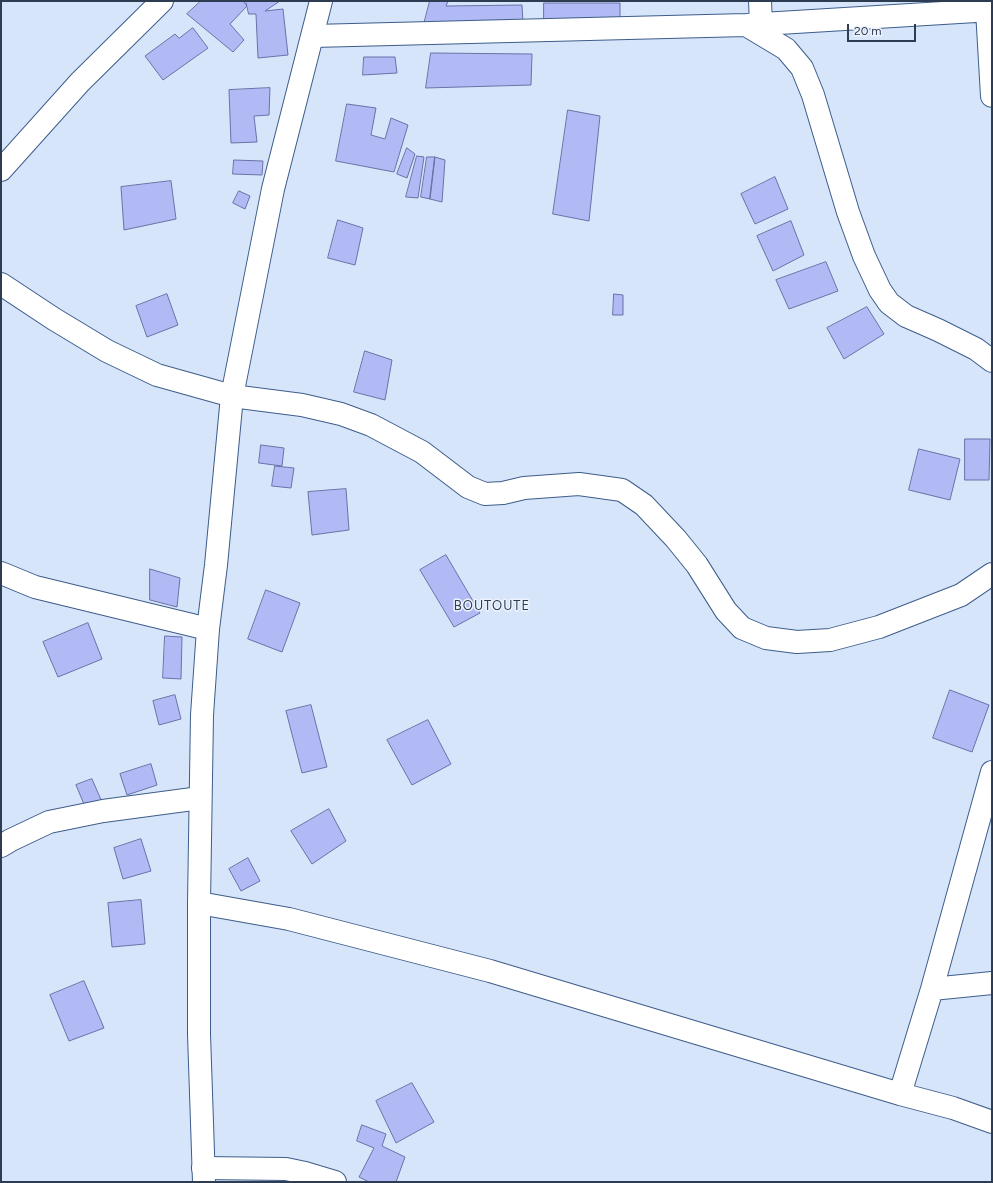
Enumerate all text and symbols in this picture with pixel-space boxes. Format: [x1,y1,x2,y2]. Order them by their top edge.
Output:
scale bar [849,16,918,42]
text: 20 m [854,24,882,38]
district label: BOUTOUTE [454,598,530,614]

